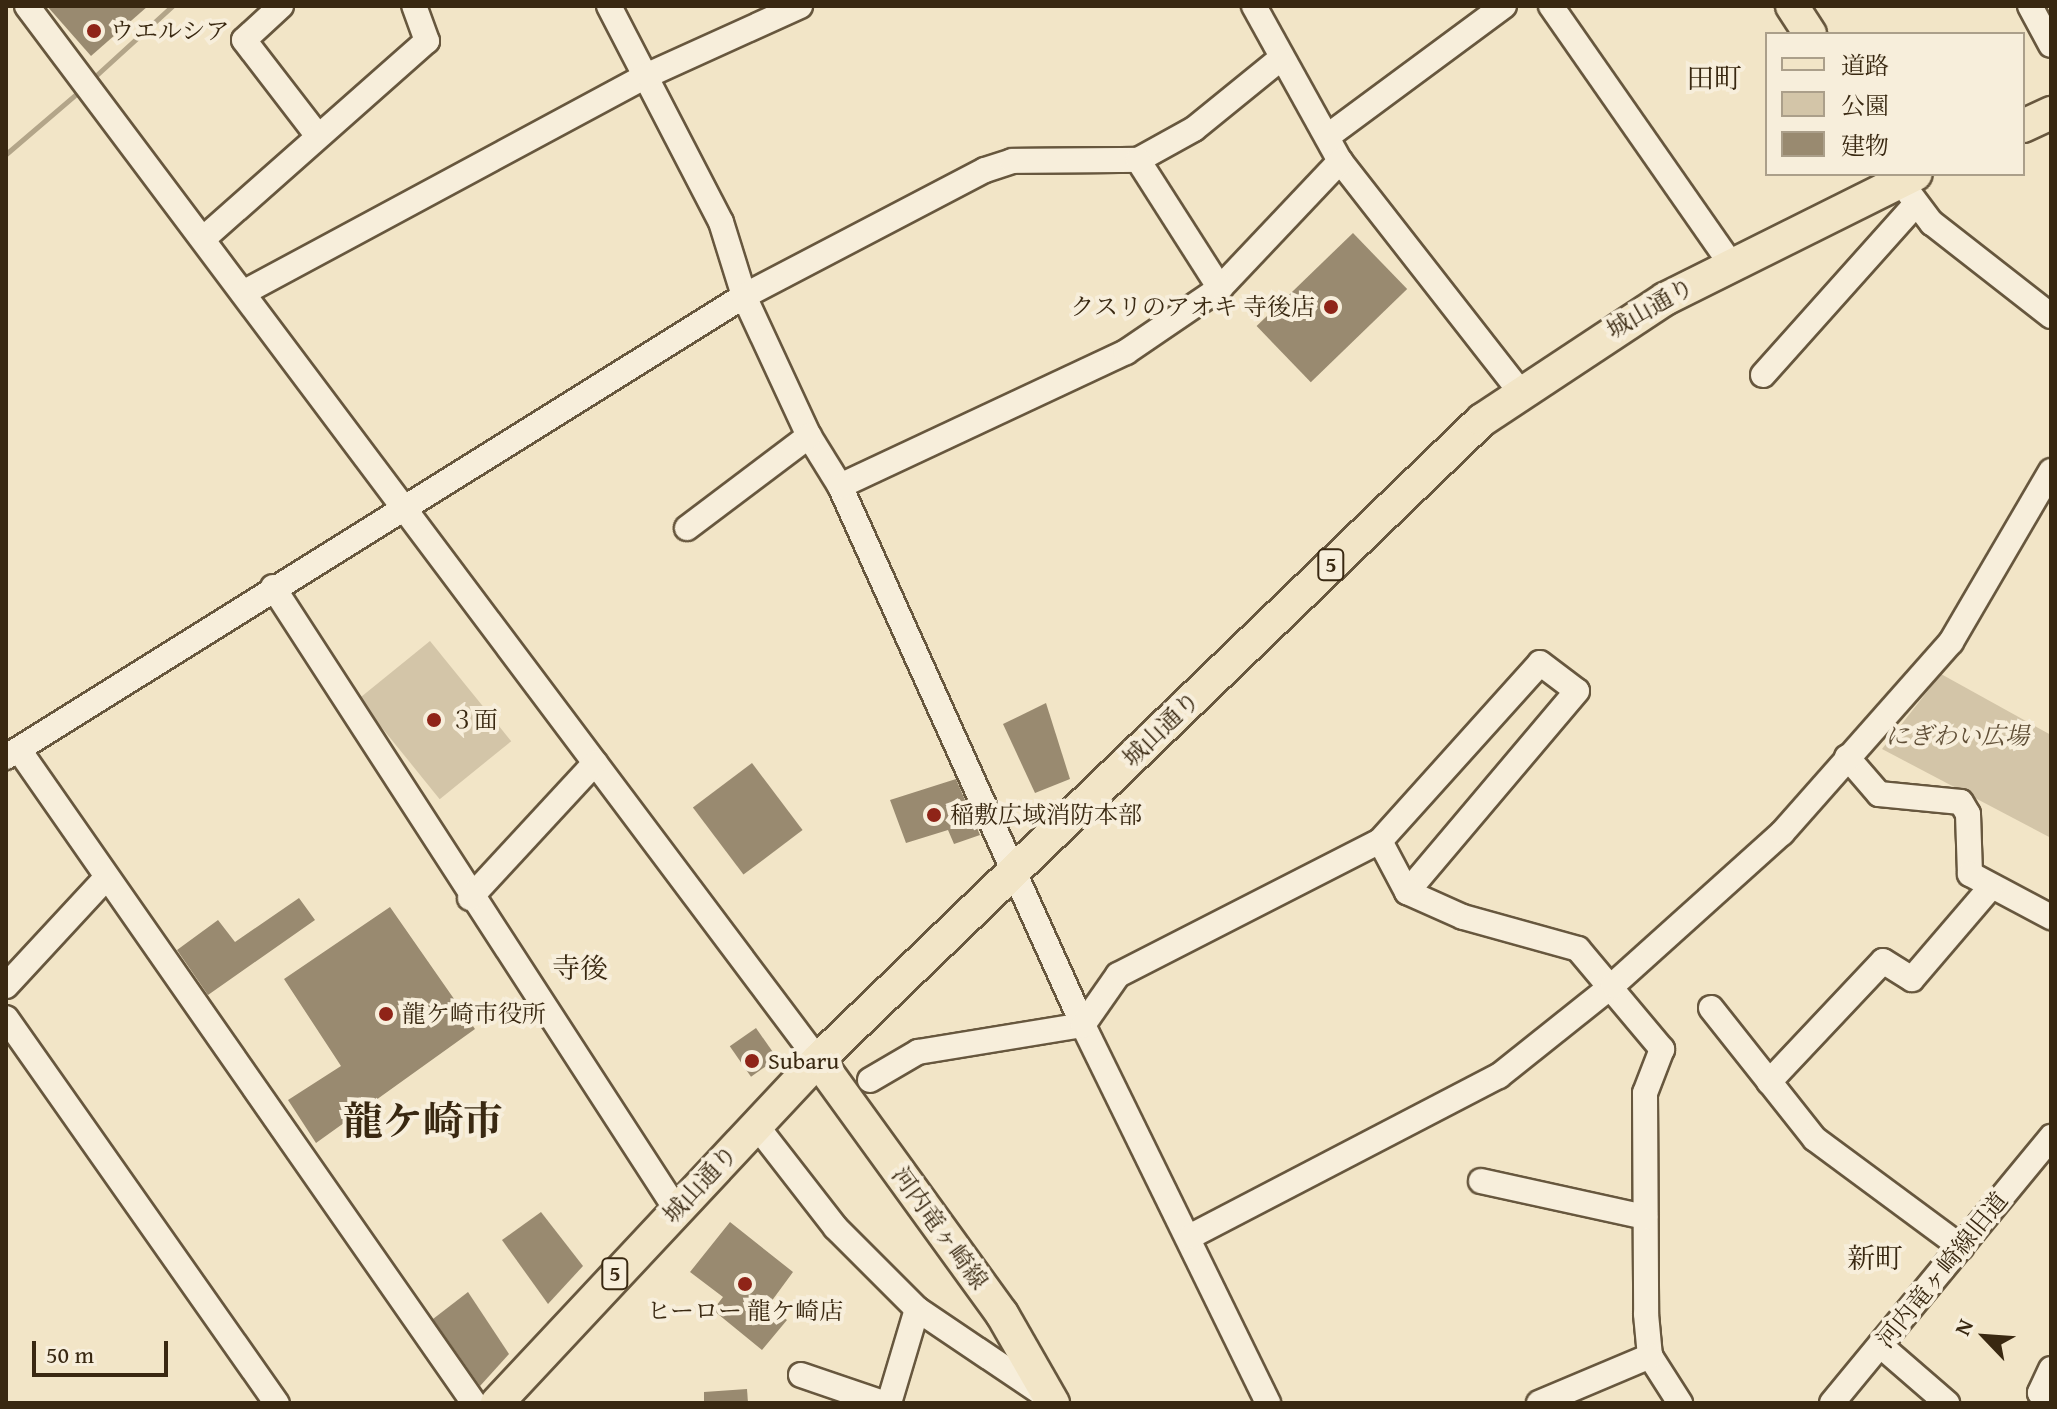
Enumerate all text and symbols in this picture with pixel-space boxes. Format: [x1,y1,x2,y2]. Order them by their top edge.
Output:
place label: ウエルシア [110,17,230,45]
marker: ウエルシア [85,22,103,40]
legend [1765,32,2025,176]
text: 道路 [1841,48,1889,83]
district label: 田町 [1686,61,1742,95]
text: 公園 [1841,88,1889,123]
text: 建物 [1841,128,1889,163]
street label: 城山通り [1601,272,1699,344]
place label: クスリのアオキ 寺後店 [1070,293,1315,321]
marker: クスリのアオキ 寺後店 [1322,298,1340,316]
road number: 5 [1317,547,1345,583]
street label: 城山通り [1116,685,1206,773]
place label: ３面 [450,706,498,734]
marker: ３面 [425,711,443,729]
park label: にぎわい広場 [1885,722,2029,750]
place label: 稲敷広域消防本部 [950,801,1142,829]
marker: 稲敷広域消防本部 [925,806,943,824]
district label: 寺後 [552,951,608,985]
place label: 龍ケ崎市役所 [402,1000,546,1028]
marker: 龍ケ崎市役所 [377,1005,395,1023]
place label: Subaru [768,1047,839,1075]
marker: Subaru [743,1052,761,1070]
district label: 龍ケ崎市 [343,1097,503,1145]
street label: 城山通り [657,1139,743,1229]
street label: 河内竜ヶ崎線 [886,1161,994,1295]
street label: 河内竜ヶ崎線旧道 [1870,1186,2014,1354]
district label: 新町 [1847,1241,1903,1275]
road number: 5 [601,1256,629,1292]
marker: ヒーロー 龍ケ崎店 [736,1275,754,1293]
place label: ヒーロー 龍ケ崎店 [647,1297,843,1325]
north arrow [1945,1297,2025,1377]
text: N [1946,1313,1981,1340]
scale bar [36,1325,172,1375]
text: 50 m [46,1337,94,1372]

